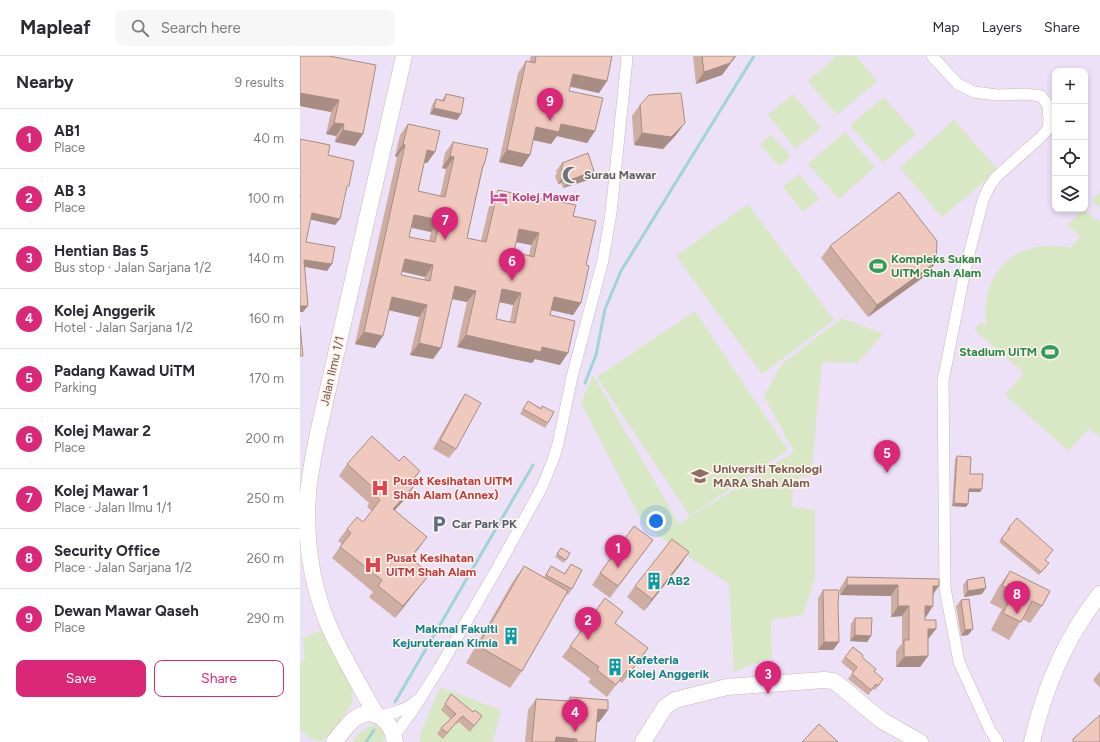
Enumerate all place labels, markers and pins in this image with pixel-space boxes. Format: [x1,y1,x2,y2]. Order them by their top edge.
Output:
pin: 9 [537,88,563,121]
mosque icon: Surau Mawar [561,165,581,185]
place label: Surau Mawar [584,168,656,182]
hotel icon: Kolej Mawar [489,187,509,207]
place label: Kolej Mawar [512,190,580,204]
pin: 7 [432,207,458,240]
pin: 6 [499,248,525,281]
place label: Kompleks Sukan UiTM Shah Alam [891,252,981,280]
sports icon: Kompleks Sukan UiTM Shah Alam [868,256,888,276]
sports icon: Stadium UiTM [1040,342,1060,362]
place label: Stadium UiTM [959,345,1037,359]
pin: 5 [874,440,900,473]
place label: Universiti Teknologi MARA Shah Alam [713,462,822,490]
school or university icon: Universiti Teknologi MARA Shah Alam [690,466,710,486]
place label: Pusat Kesihatan UiTM Shah Alam (Annex) [393,474,513,502]
hospital icon: Pusat Kesihatan UiTM Shah Alam (Annex) [370,478,390,498]
parking icon: Car Park PK [429,514,449,534]
place label: Car Park PK [452,517,517,531]
pin: 1 [605,535,631,568]
place label: Pusat Kesihatan UiTM Shah Alam [386,551,476,579]
hospital icon: Pusat Kesihatan UiTM Shah Alam [363,555,383,575]
building icon: AB2 [644,571,664,591]
place label: AB2 [667,574,690,588]
pin: 8 [1004,581,1030,614]
pin: 2 [575,607,601,640]
place label: Makmal Fakulti Kejuruteraan Kimia [393,622,498,650]
building icon: Makmal Fakulti Kejuruteraan Kimia [501,626,521,646]
place label: Kafeteria Kolej Anggerik [628,653,710,681]
building icon: Kafeteria Kolej Anggerik [605,657,625,677]
pin: 3 [755,661,781,694]
pin: 4 [562,699,588,732]

